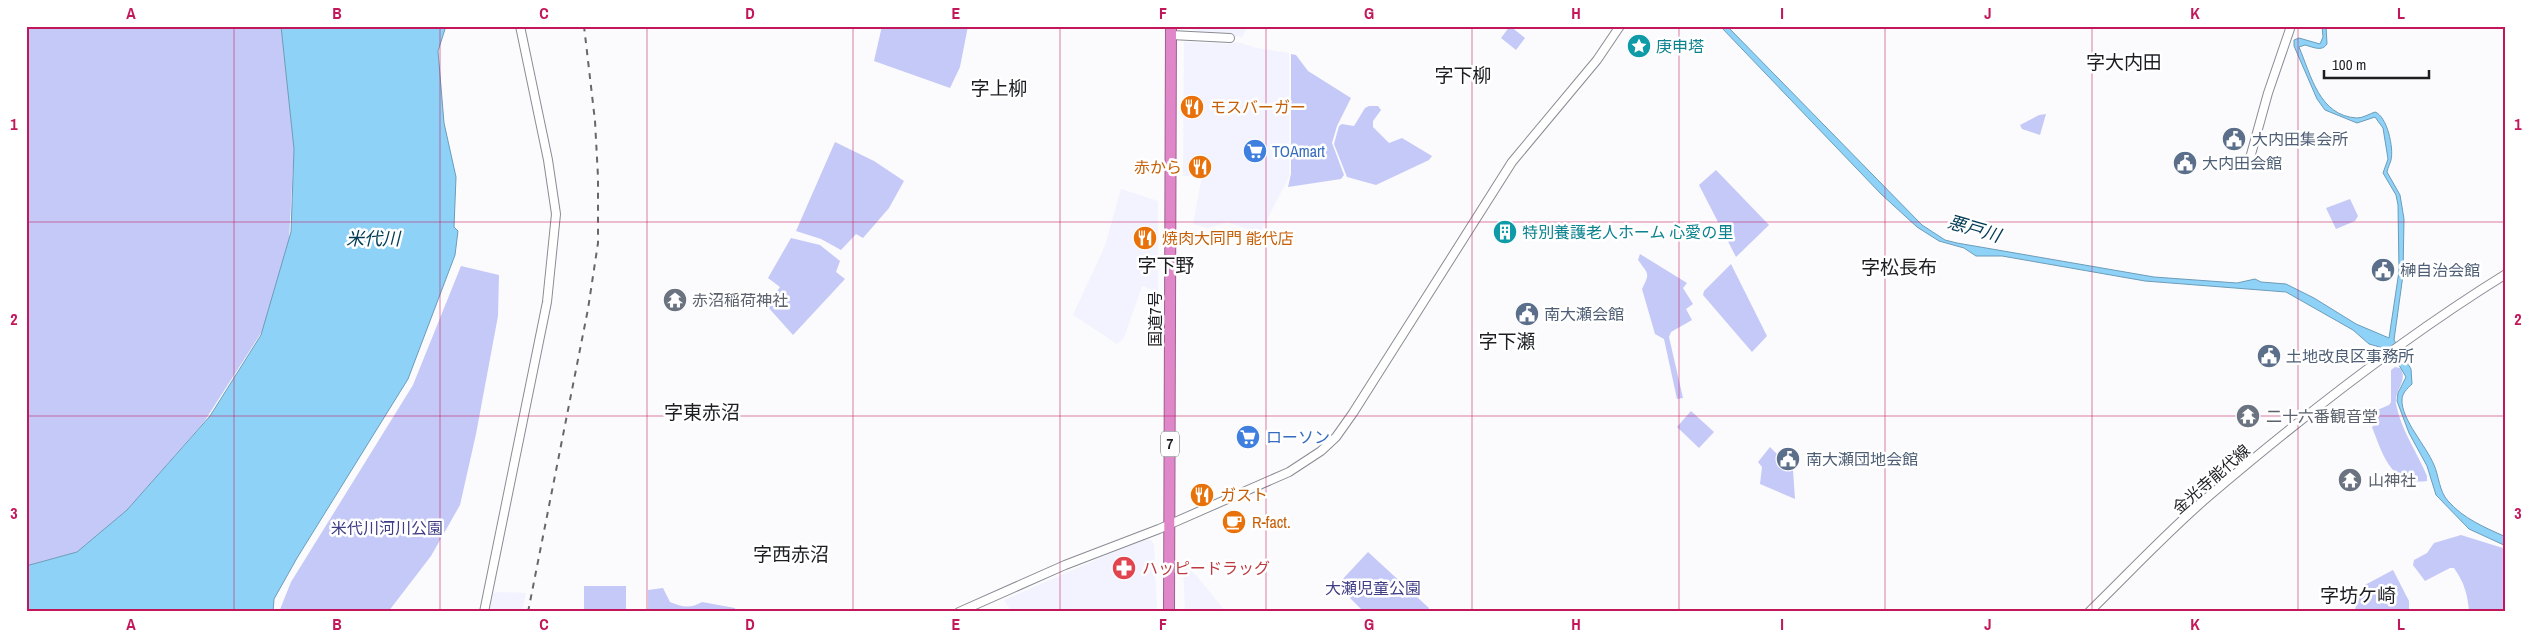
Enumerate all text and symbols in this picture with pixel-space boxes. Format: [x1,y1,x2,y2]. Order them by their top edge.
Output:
text: A [126,2,136,24]
text: B [332,2,342,24]
text: C [539,2,549,24]
text: D [745,2,755,24]
text: E [952,2,961,24]
text: F [1159,2,1167,24]
text: G [1364,2,1374,24]
text: H [1571,2,1581,24]
text: I [1780,2,1784,24]
text: J [1984,2,1992,24]
text: K [2190,2,2200,24]
text: L [2397,2,2405,24]
place icon: 庚申塔 [1626,33,1652,59]
place label: 庚申塔 [1656,35,1704,57]
scale bar [2324,48,2430,80]
district label: 字大内田 [2086,49,2162,75]
text: 100 m [2332,54,2366,75]
district label: 字下柳 [1434,62,1492,88]
district label: 字上柳 [970,75,1028,101]
restaurant icon: モスバーガー [1179,94,1205,120]
place label: モスバーガー [1210,96,1306,118]
text: 1 [10,113,18,135]
text: 1 [2514,113,2522,135]
public building icon: 大内田集会所 [2221,126,2247,152]
place label: 大内田集会所 [2252,128,2348,150]
supermarket icon: TOAmart [1242,138,1268,164]
place label: TOAmart [1272,140,1325,162]
public building icon: 大内田会館 [2172,150,2198,176]
place label: 大内田会館 [2202,152,2282,174]
restaurant icon: 赤から [1187,154,1213,180]
place label: 赤から [1134,156,1182,178]
water label: 悪戸川 [1945,209,2005,249]
building icon: 特別養護老人ホーム 心愛の里 [1492,219,1518,245]
place label: 特別養護老人ホーム 心愛の里 [1522,221,1733,243]
restaurant icon: 焼肉大同門 能代店 [1132,225,1158,251]
water label: 米代川 [346,226,402,251]
place label: 焼肉大同門 能代店 [1162,227,1294,249]
district label: 字下野 [1137,252,1195,278]
district label: 字松長布 [1861,254,1937,280]
public building icon: 榊自治会館 [2370,257,2396,283]
place label: 榊自治会館 [2400,259,2480,281]
temple icon: 赤沼稲荷神社 [662,287,688,313]
place label: 赤沼稲荷神社 [692,289,788,311]
street label: 国道7号 [1144,291,1166,347]
public building icon: 南大瀬会館 [1514,301,1540,327]
place label: 南大瀬会館 [1544,303,1624,325]
text: 2 [10,308,18,330]
text: 2 [2514,308,2522,330]
district label: 字下瀬 [1478,328,1536,354]
public building icon: 土地改良区事務所 [2256,343,2282,369]
place label: 土地改良区事務所 [2286,345,2414,367]
district label: 字東赤沼 [664,399,740,425]
temple icon: 二十六番観音堂 [2235,403,2261,429]
place label: 二十六番観音堂 [2266,405,2378,427]
supermarket icon: ローソン [1235,424,1261,450]
place label: ローソン [1266,426,1330,448]
road number: 7 [1161,432,1179,456]
street label: 金光寺能代線 [2168,439,2254,519]
public building icon: 南大瀬団地会館 [1775,446,1801,472]
place label: 南大瀬団地会館 [1806,448,1918,470]
temple icon: 山神社 [2337,467,2363,493]
place label: 山神社 [2368,469,2416,491]
restaurant icon: ガスト [1189,482,1215,508]
place label: ガスト [1220,484,1268,506]
text: 3 [10,502,18,524]
text: 3 [2514,502,2522,524]
cafe icon: R-fact. [1221,509,1247,535]
place label: R-fact. [1252,511,1291,533]
park label: 米代川河川公園 [331,517,443,539]
district label: 字西赤沼 [753,541,829,567]
pharmacy icon: ハッピードラッグ [1111,555,1137,581]
place label: ハッピードラッグ [1142,557,1270,579]
park label: 大瀬児童公園 [1325,577,1421,599]
district label: 字坊ケ崎 [2320,582,2396,608]
text: A [126,613,136,635]
text: B [332,613,342,635]
text: C [539,613,549,635]
text: D [745,613,755,635]
text: E [952,613,961,635]
text: F [1159,613,1167,635]
text: G [1364,613,1374,635]
text: H [1571,613,1581,635]
text: I [1780,613,1784,635]
text: J [1984,613,1992,635]
text: K [2190,613,2200,635]
text: L [2397,613,2405,635]

